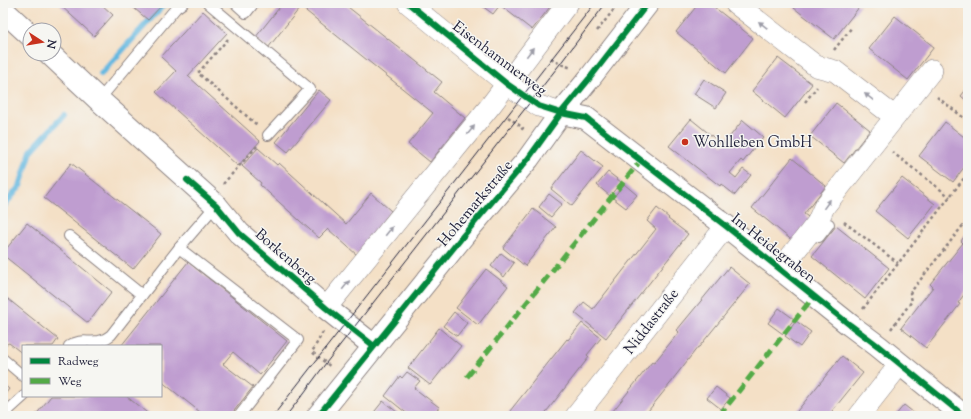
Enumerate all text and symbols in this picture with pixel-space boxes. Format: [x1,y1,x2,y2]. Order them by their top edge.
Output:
street label: Eisenhammerweg [448,17,551,102]
one-way arrow [758,20,769,29]
north arrow [22,22,62,62]
text: N [42,37,60,50]
one-way arrow [526,47,534,58]
one-way arrow [864,93,875,101]
one-way arrow [466,125,475,136]
place label: Wohlleben GmbH [693,133,812,154]
marker: Wohlleben GmbH [680,137,690,147]
street label: Hohemarkstraße [434,156,519,252]
one-way arrow [823,199,831,209]
street label: Im Heidegraben [726,209,820,289]
street label: Borkenberg [250,225,320,290]
one-way arrow [385,226,393,237]
one-way arrow [341,279,350,290]
street label: Niddastraße [620,285,685,359]
legend [22,345,162,397]
text: Radweg [58,353,99,371]
text: Weg [58,373,82,391]

